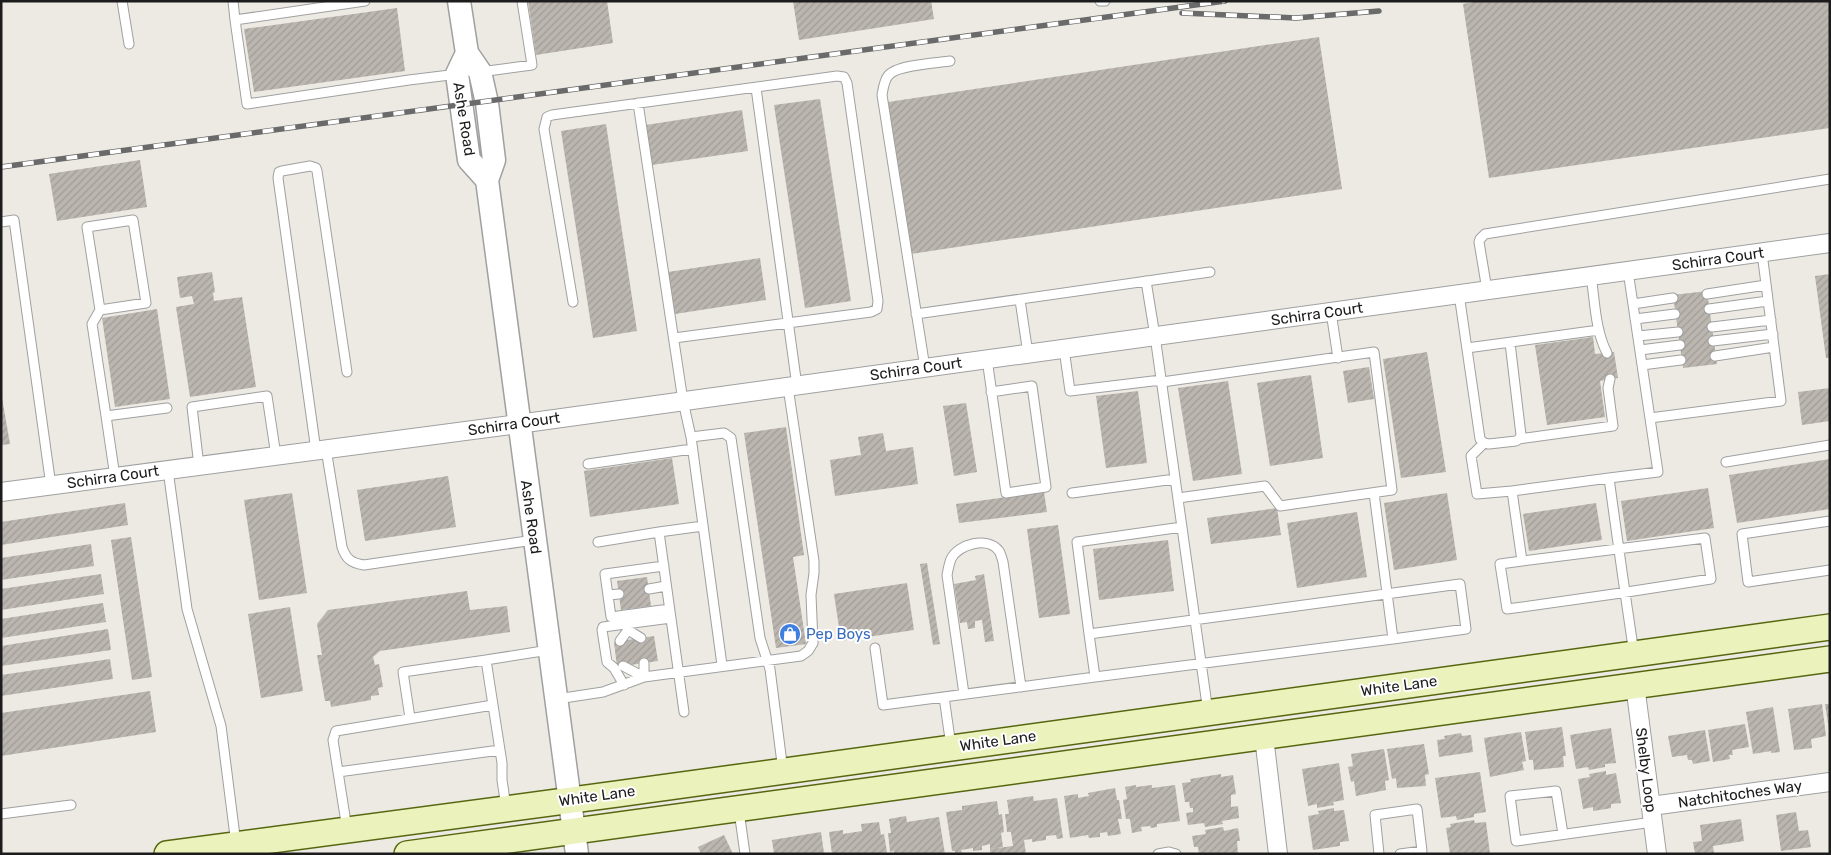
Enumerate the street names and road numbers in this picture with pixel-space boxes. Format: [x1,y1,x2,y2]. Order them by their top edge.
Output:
street label: Ashe Road [449,81,479,157]
street label: Schirra Court [1671,244,1765,274]
street label: Schirra Court [1270,299,1364,329]
street label: Schirra Court [869,354,963,384]
street label: Schirra Court [467,409,561,439]
street label: Schirra Court [66,462,160,492]
street label: Ashe Road [517,479,545,555]
street label: White Lane [1360,672,1438,700]
street label: White Lane [959,727,1037,755]
street label: Shelby Loop [1632,727,1660,813]
street label: Natchitoches Way [1677,776,1803,812]
street label: White Lane [558,782,636,810]

